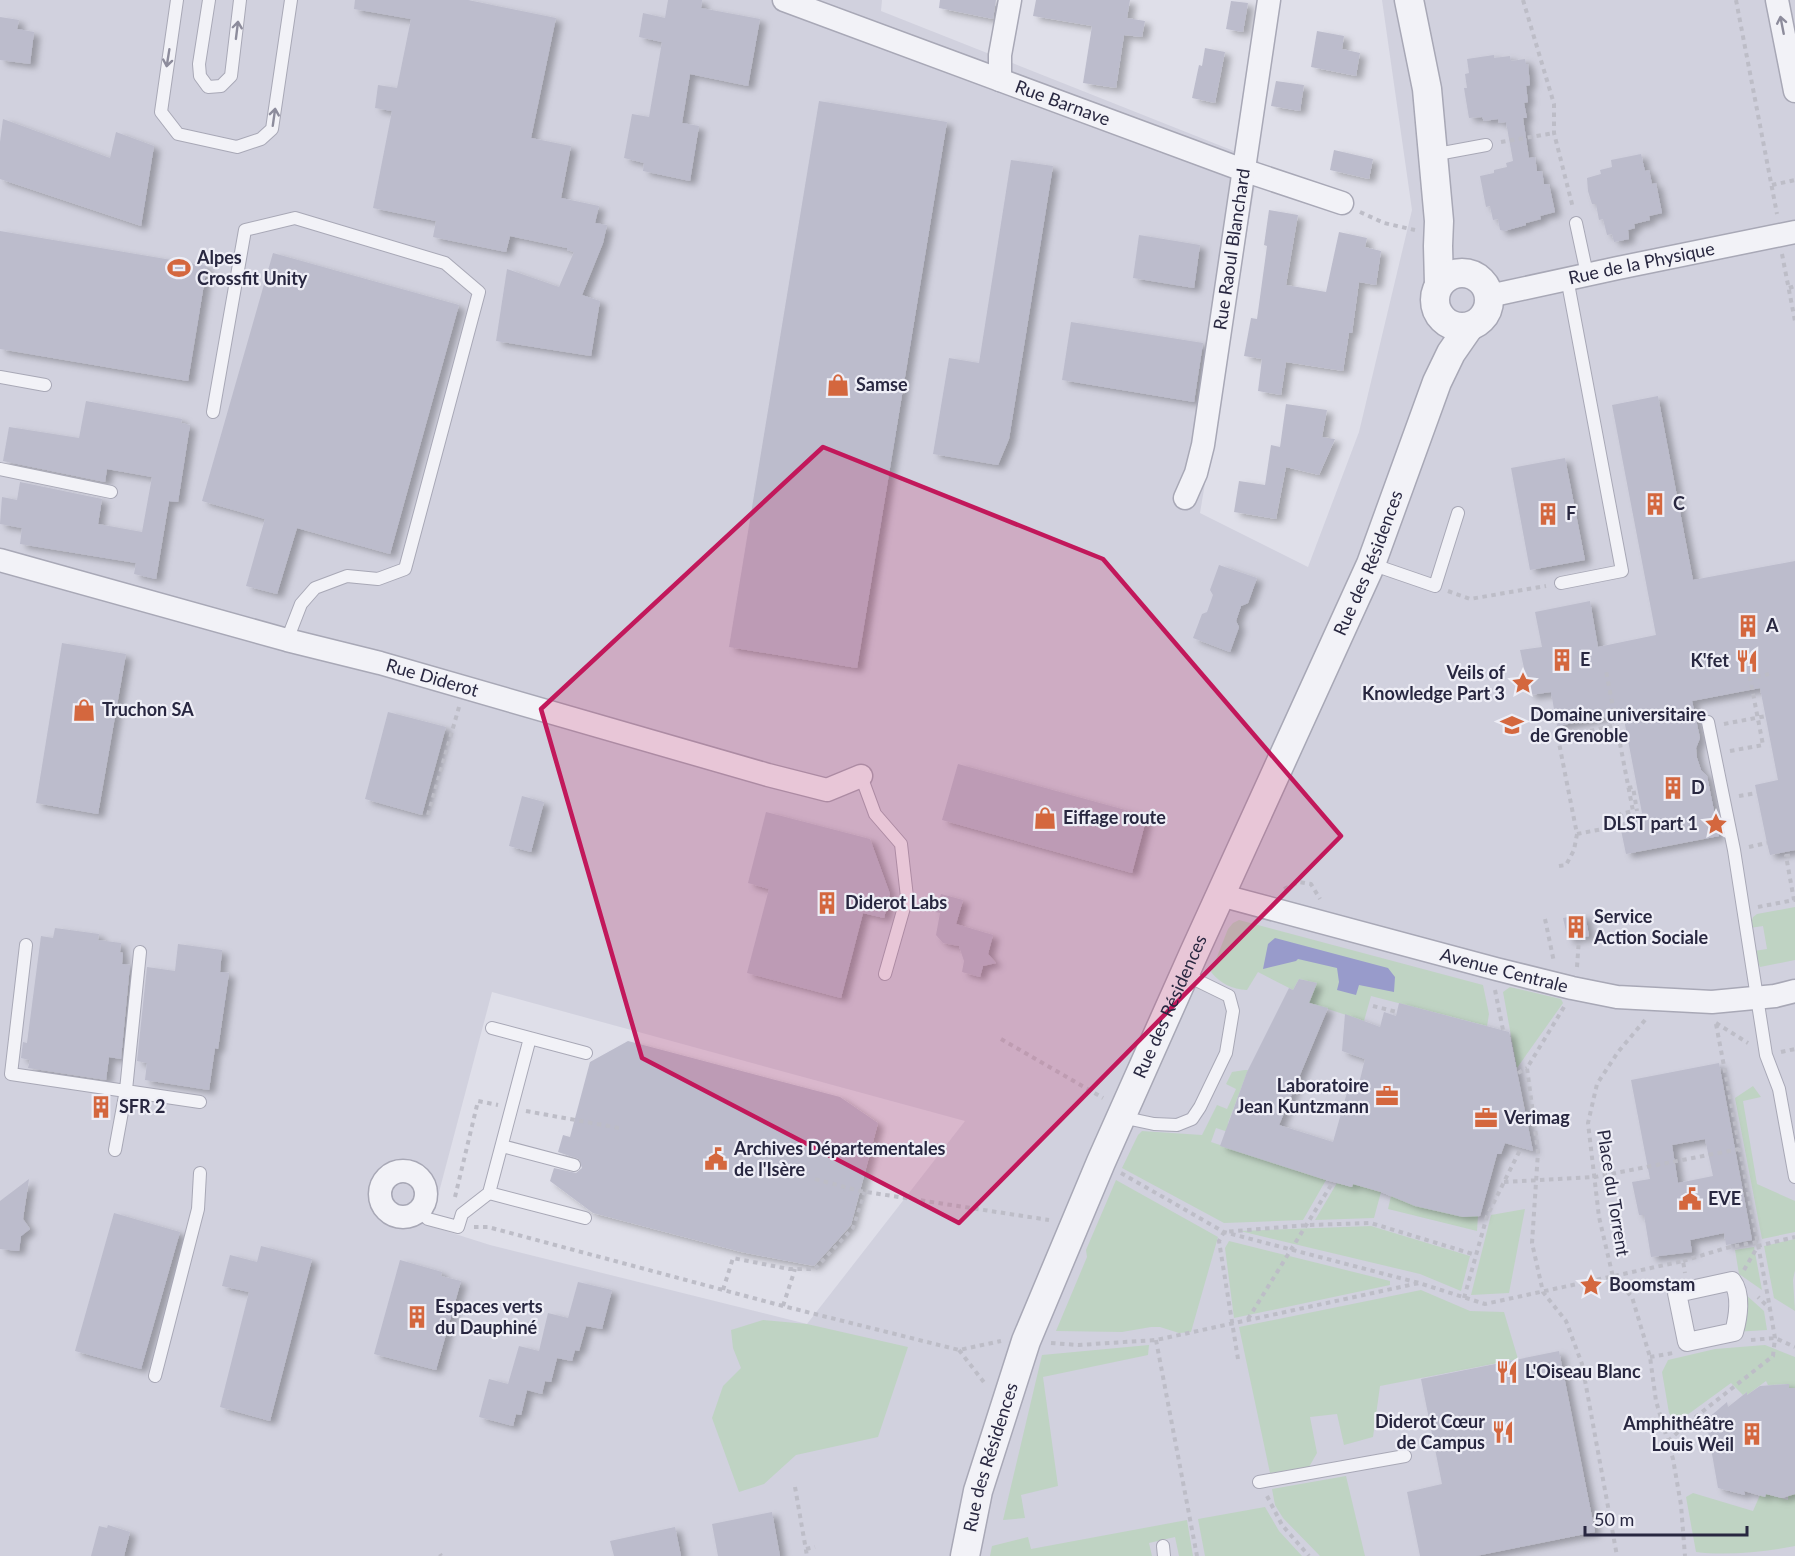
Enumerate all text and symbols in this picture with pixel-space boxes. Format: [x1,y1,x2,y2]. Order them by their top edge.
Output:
one-way arrow [1776,15,1787,35]
one-way arrow [231,21,242,41]
one-way arrow [163,47,174,67]
street label: Rue Barnave [1012,75,1113,130]
one-way arrow [268,108,279,127]
street label: Rue Raoul Blanchard [1208,167,1254,331]
street label: Rue de la Physique [1566,237,1716,288]
place label: Alpes Crossfit Unity [196,246,308,289]
sports icon: Alpes Crossfit Unity [166,255,192,281]
shop icon: Samse [825,372,851,398]
place label: Samse [856,373,908,395]
street label: Rue des Résidences [1328,487,1407,639]
building icon: C [1642,491,1668,517]
place label: C [1673,492,1685,514]
building icon: F [1535,501,1561,527]
place label: F [1566,502,1576,524]
building icon: A [1735,613,1761,639]
place label: A [1765,614,1779,636]
building icon: E [1549,647,1575,673]
place label: E [1580,648,1590,670]
restaurant icon: K'fet [1734,648,1760,674]
place label: K'fet [1690,649,1729,671]
street label: Rue Diderot [384,653,482,701]
place label: Veils of Knowledge Part 3 [1362,661,1506,704]
place icon: Veils of Knowledge Part 3 [1510,670,1536,696]
shop icon: Truchon SA [71,697,97,723]
place label: Truchon SA [102,698,194,720]
place label: Domaine universitaire de Grenoble [1530,703,1707,746]
school or university icon: Domaine universitaire de Grenoble [1499,712,1525,738]
building icon: D [1660,775,1686,801]
place label: D [1691,776,1705,798]
shop icon: Eiffage route [1032,805,1058,831]
place label: Eiffage route [1063,806,1166,828]
place icon: DLST part 1 [1703,811,1729,837]
place label: DLST part 1 [1603,812,1698,834]
building icon: Diderot Labs [814,890,840,916]
place label: Diderot Labs [845,891,947,913]
place label: Service Action Sociale [1593,905,1708,948]
building icon: Service Action Sociale [1563,914,1589,940]
street label: Rue des Résidences [1128,931,1211,1081]
street label: Avenue Centrale [1438,943,1571,997]
place label: Laboratoire Jean Kuntzmann [1237,1074,1369,1117]
office icon: Laboratoire Jean Kuntzmann [1374,1083,1400,1109]
building icon: SFR 2 [88,1094,114,1120]
place label: SFR 2 [119,1095,165,1117]
office icon: Verimag [1473,1105,1499,1131]
place label: Verimag [1503,1106,1570,1128]
street label: Place du Torrent [1593,1128,1635,1258]
place label: Archives Départementales de l'Isère [733,1137,946,1180]
public building icon: Archives Départementales de l'Isère [703,1146,729,1172]
public building icon: EVE [1677,1186,1703,1212]
place label: EVE [1708,1187,1741,1209]
place icon: Boomstam [1578,1272,1604,1298]
place label: Boomstam [1609,1273,1695,1295]
place label: Espaces verts du Dauphiné [435,1295,543,1338]
building icon: Espaces verts du Dauphiné [404,1304,430,1330]
restaurant icon: L'Oiseau Blanc [1494,1359,1520,1385]
place label: L'Oiseau Blanc [1525,1360,1641,1382]
street label: Rue des Résidences [958,1379,1022,1534]
place label: Diderot Cœur de Campus [1375,1410,1485,1453]
place label: Amphithéâtre Louis Weil [1622,1412,1734,1455]
restaurant icon: Diderot Cœur de Campus [1490,1419,1516,1445]
building icon: Amphithéâtre Louis Weil [1739,1421,1765,1447]
scale bar [1585,1499,1747,1537]
text: 50 m [1594,1508,1634,1530]

